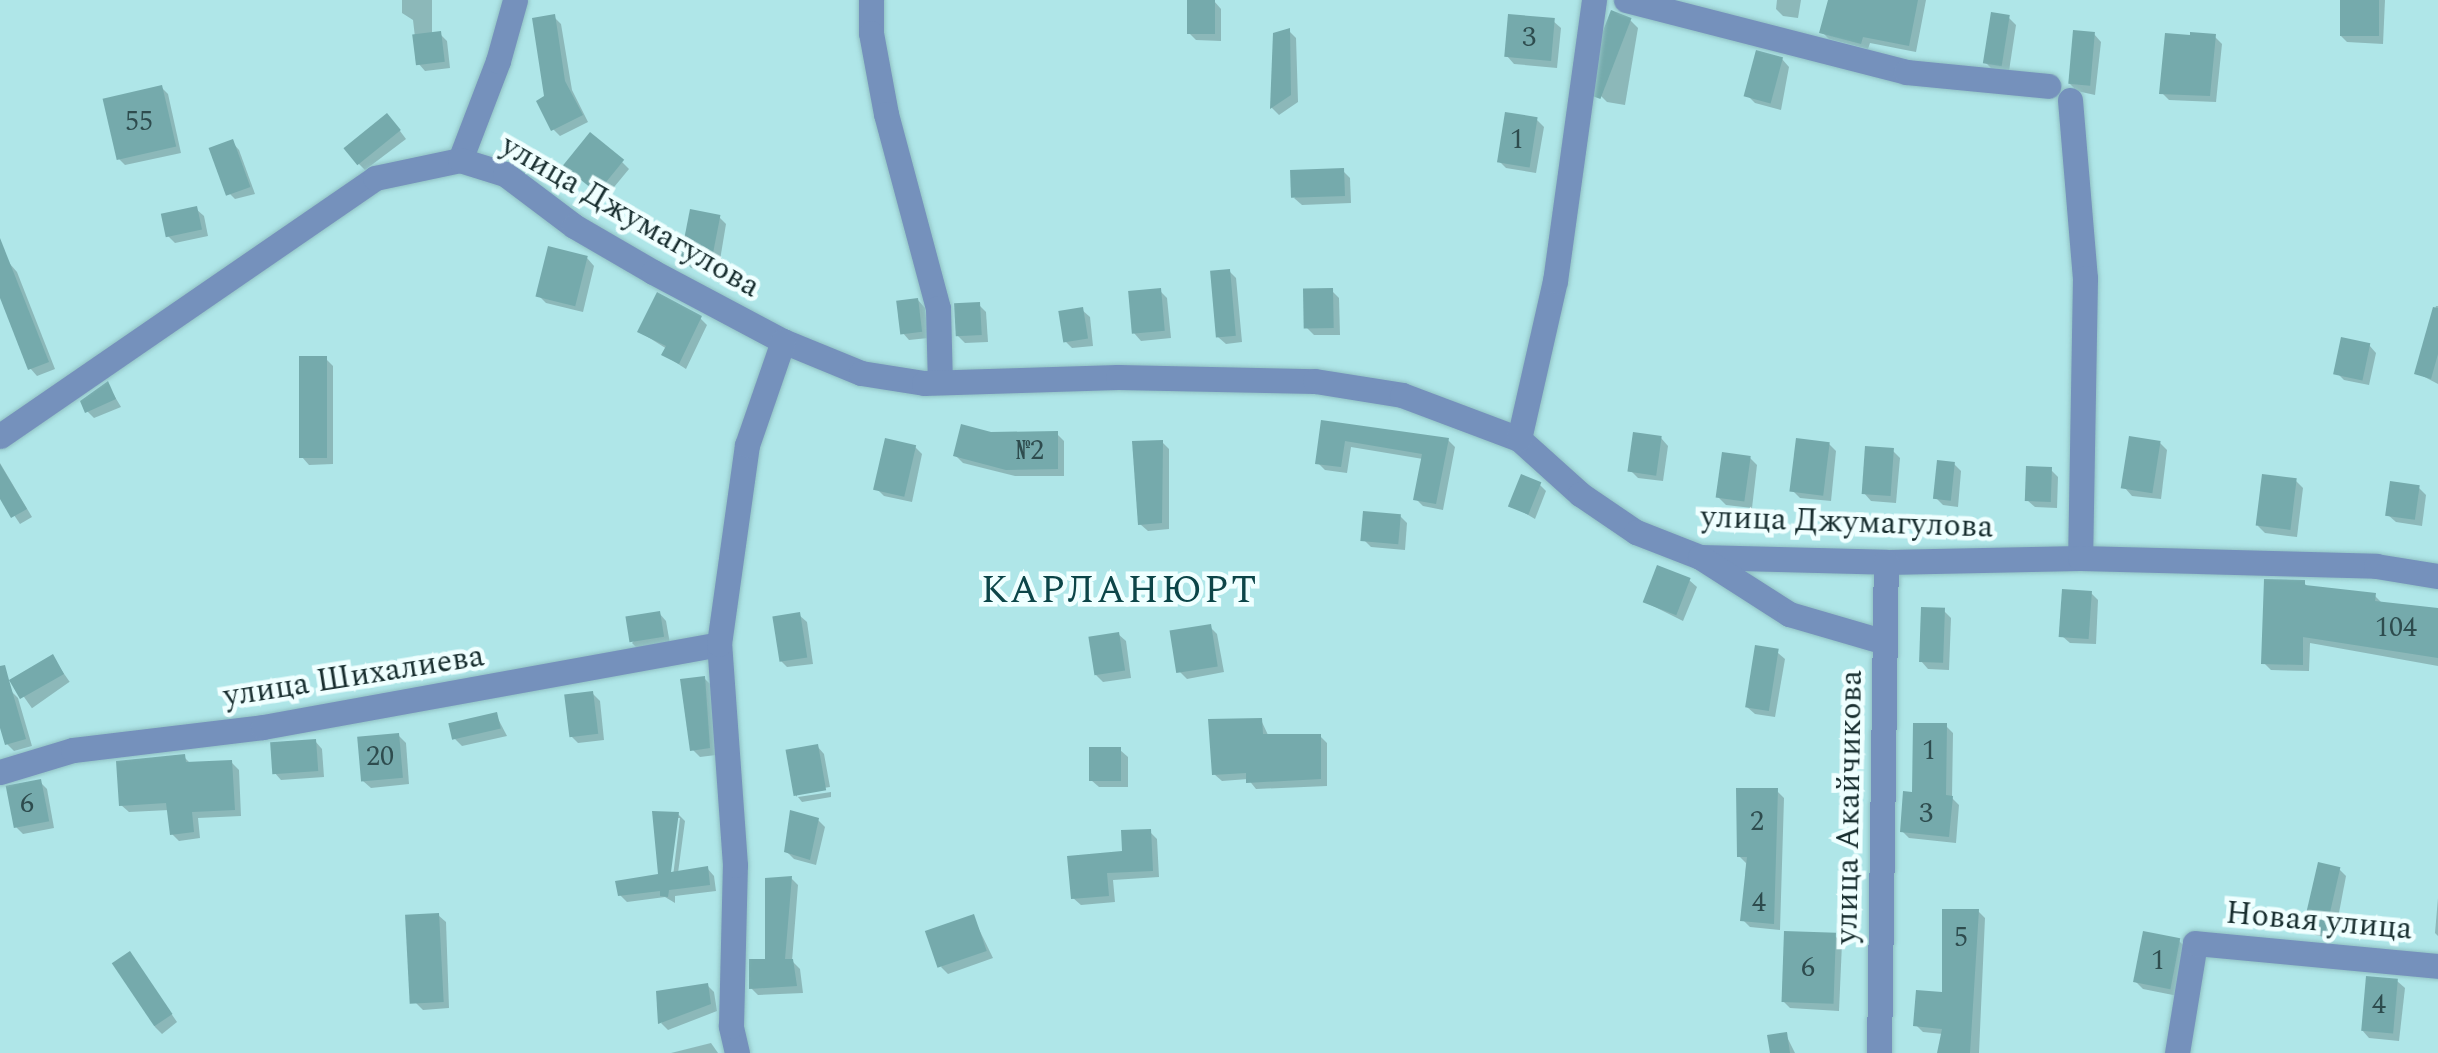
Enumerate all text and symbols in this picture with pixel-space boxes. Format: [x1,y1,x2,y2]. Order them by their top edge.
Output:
house number: 3 [1522,21,1536,55]
house number: 55 [125,105,153,139]
house number: 1 [1510,123,1524,157]
street label: улица Джумагулова [494,127,766,307]
house number: №2 [1016,434,1044,468]
street label: улица Джумагулова [1700,499,1994,547]
district label: КАРЛАНЮРТ [981,569,1259,615]
house number: 104 [2375,611,2417,645]
street label: улица Шихалиева [221,637,487,717]
street label: улица Акайчикова [1828,670,1872,944]
house number: 1 [1922,734,1936,768]
house number: 20 [366,740,394,774]
house number: 6 [20,787,34,821]
house number: 3 [1919,797,1933,831]
house number: 2 [1750,805,1764,839]
house number: 4 [1752,886,1766,920]
street label: Новая улица [2224,895,2414,949]
house number: 5 [1954,921,1968,955]
house number: 1 [2151,944,2165,978]
house number: 6 [1801,951,1815,985]
house number: 4 [2372,988,2386,1022]

